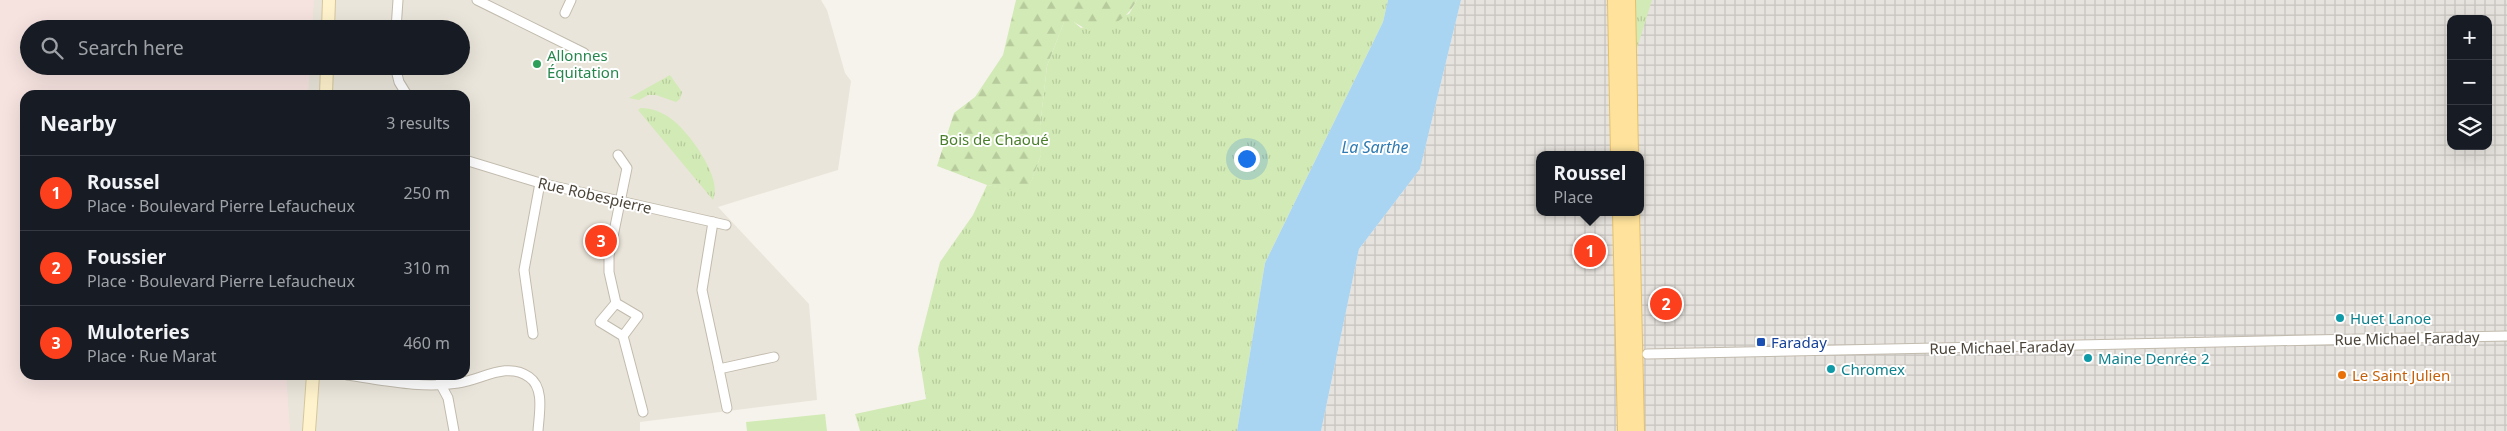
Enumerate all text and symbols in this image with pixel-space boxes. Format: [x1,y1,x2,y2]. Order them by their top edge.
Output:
map controls [2447,15,2492,150]
button: + [2447,15,2492,60]
search box [20,20,470,75]
icon: search [38,34,66,62]
text: Search here [78,35,184,61]
place label: Allonnes Équitation [547,45,619,82]
marker: Allonnes Équitation [531,58,543,70]
button: − [2447,60,2492,105]
button: layers [2447,105,2492,150]
text: Nearby [40,109,116,137]
text: 3 results [386,112,450,134]
park label: Bois de Chaoué [939,129,1049,149]
water label: La Sarthe [1342,136,1409,158]
your location [1234,146,1260,172]
popup [1536,151,1644,216]
text: Roussel [1554,160,1626,186]
text: Roussel [87,169,160,195]
street label: Rue Robespierre [536,172,654,218]
text: 1 [51,182,61,204]
text: 250 m [403,182,450,204]
text: Place [1554,186,1593,208]
text: Place · Boulevard Pierre Lefaucheux [87,195,355,217]
pin: 3 [585,222,617,260]
pin: 1 [1574,232,1606,270]
text: Foussier [87,244,166,270]
text: 2 [51,257,61,279]
text: 310 m [403,257,450,279]
text: Place · Boulevard Pierre Lefaucheux [87,270,355,292]
pin: 2 [1650,285,1682,323]
place label: Huet Lanoe [2350,308,2431,328]
marker: Huet Lanoe [2334,312,2346,324]
text: Muloteries [87,319,189,345]
street label: Rue Michael Faraday [2334,327,2480,349]
text: 3 [51,332,61,354]
text: 460 m [403,332,450,354]
place label: Faraday [1771,332,1827,352]
marker: Faraday [1755,336,1767,348]
street label: Rue Michael Faraday [1929,336,2075,358]
text: Place · Rue Marat [87,345,217,367]
place label: Maine Denrée 2 [2098,348,2210,368]
marker: Maine Denrée 2 [2082,352,2094,364]
place label: Chromex [1841,359,1905,379]
marker: Chromex [1825,363,1837,375]
place label: Le Saint Julien [2352,365,2450,385]
marker: Le Saint Julien [2336,369,2348,381]

